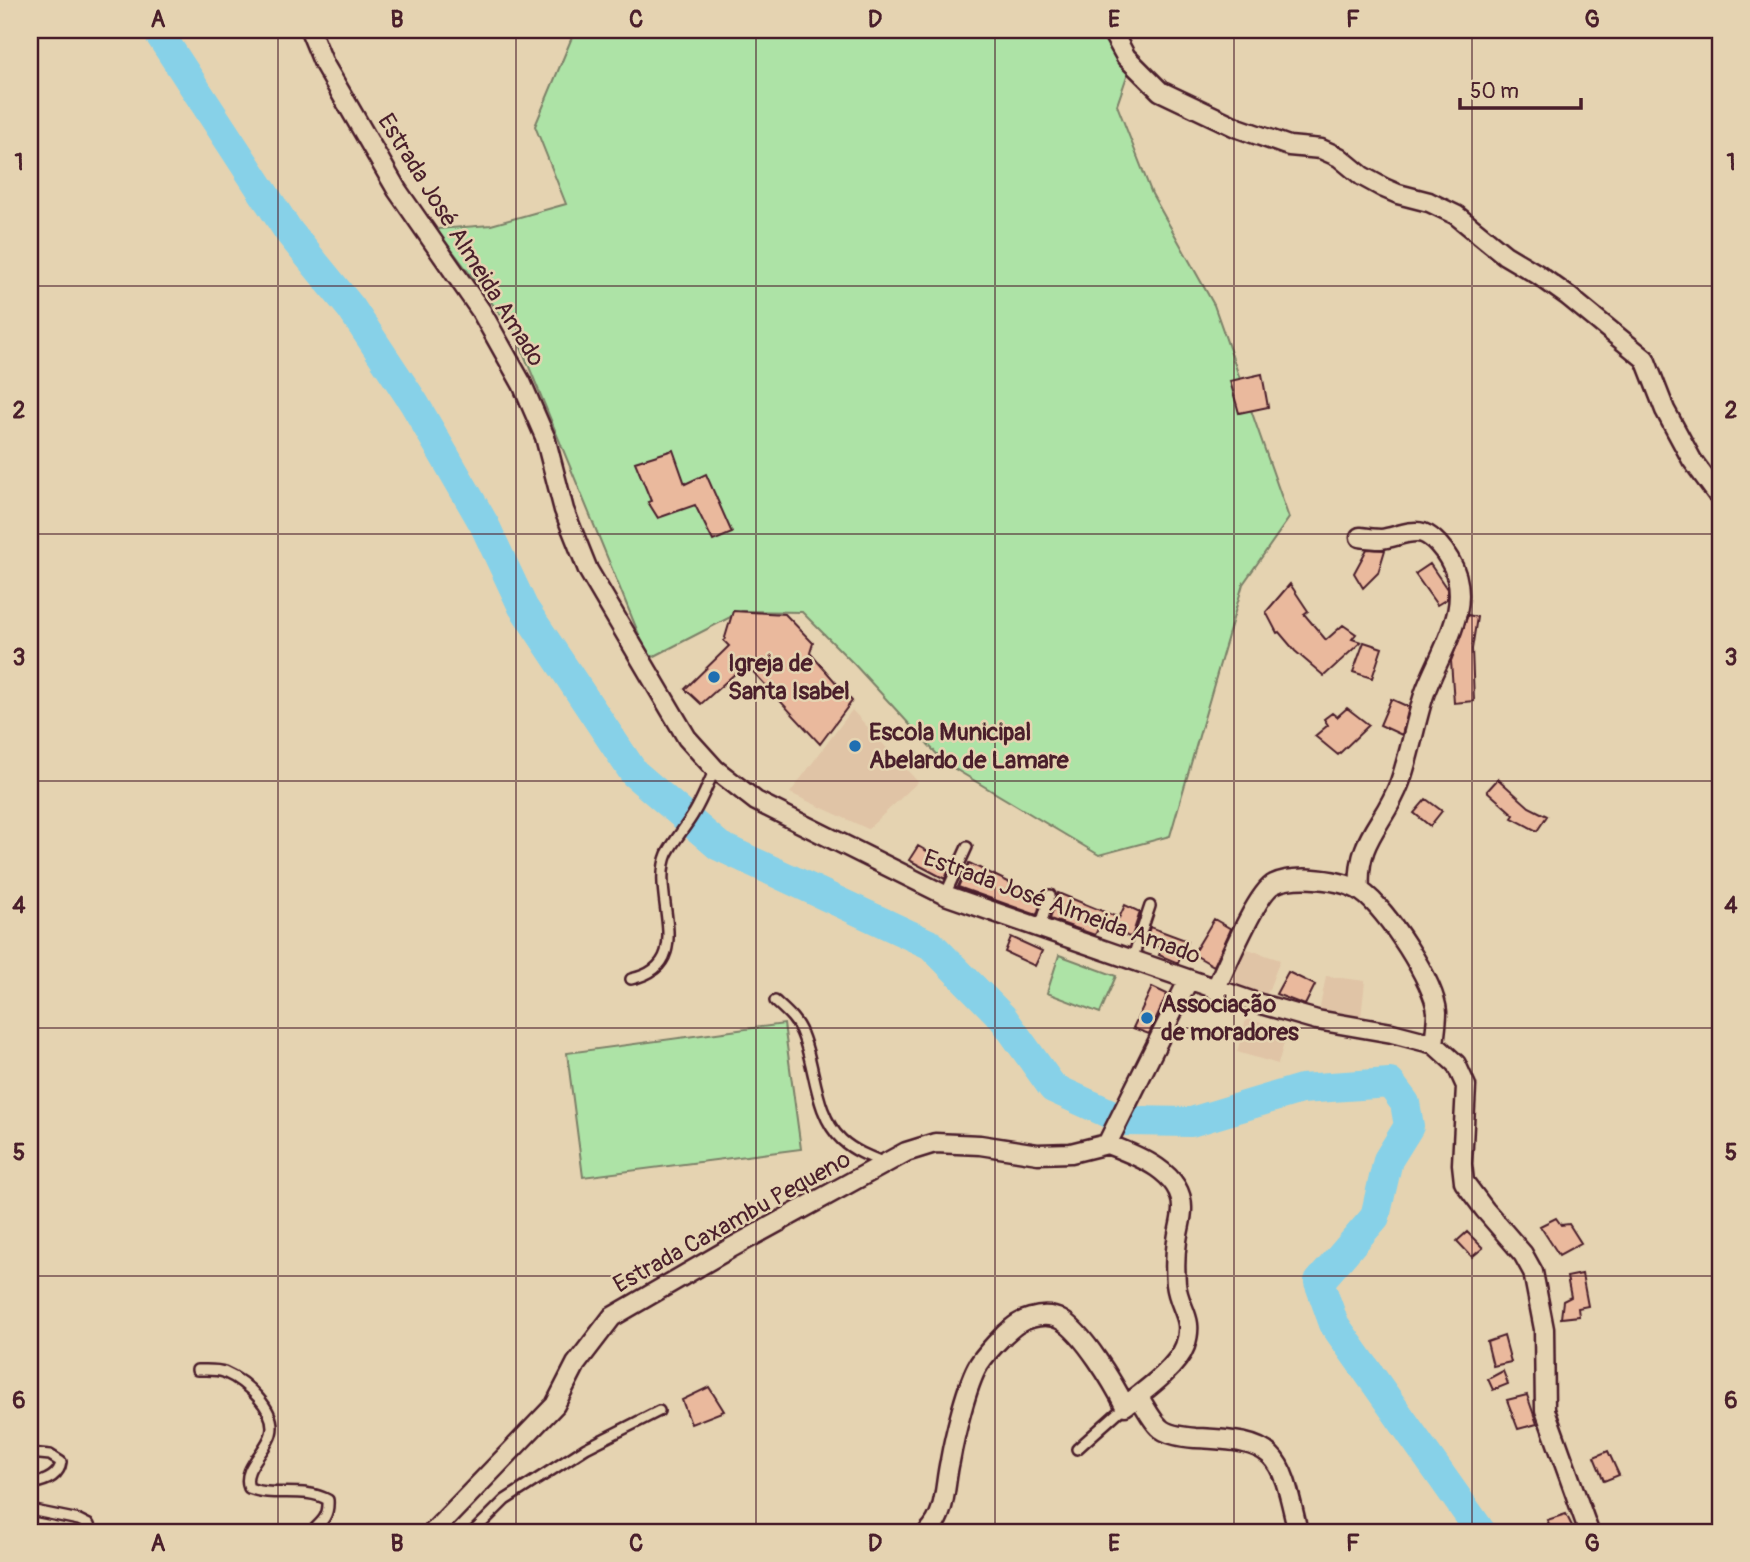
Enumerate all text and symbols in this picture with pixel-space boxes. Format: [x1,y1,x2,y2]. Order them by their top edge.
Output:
text: A [151,5,166,34]
text: B [390,5,404,34]
text: C [629,5,643,34]
text: D [868,5,882,34]
text: E [1108,5,1120,34]
text: F [1346,5,1360,34]
text: G [1584,5,1600,34]
scale bar [1460,66,1580,110]
text: 50 m [1470,78,1519,105]
street label: Estrada José Almeida Amado [371,108,551,372]
text: 1 [15,148,24,177]
text: 1 [1727,148,1736,177]
text: 2 [13,396,26,425]
text: 2 [1725,396,1738,425]
text: 3 [13,643,25,672]
text: 3 [1725,643,1737,672]
place label: Igreja de Santa Isabel [728,649,850,706]
marker: Igreja de Santa Isabel [706,669,722,685]
place label: Escola Municipal Abelardo de Lamare [869,718,1070,775]
marker: Escola Municipal Abelardo de Lamare [847,738,863,754]
street label: Estrada José Almeida Amado [920,843,1204,971]
text: 4 [12,891,26,920]
text: 4 [1724,891,1738,920]
place label: Associação de moradores [1161,990,1299,1047]
marker: Associação de moradores [1139,1010,1155,1026]
text: 5 [13,1138,25,1167]
text: 5 [1725,1138,1737,1167]
street label: Estrada Caxambu Pequeno [608,1145,856,1299]
text: 6 [12,1386,26,1415]
text: 6 [1724,1386,1738,1415]
text: A [151,1529,166,1558]
text: B [390,1529,404,1558]
text: C [629,1529,643,1558]
text: D [868,1529,882,1558]
text: E [1108,1529,1120,1558]
text: F [1346,1529,1360,1558]
text: G [1584,1529,1600,1558]

